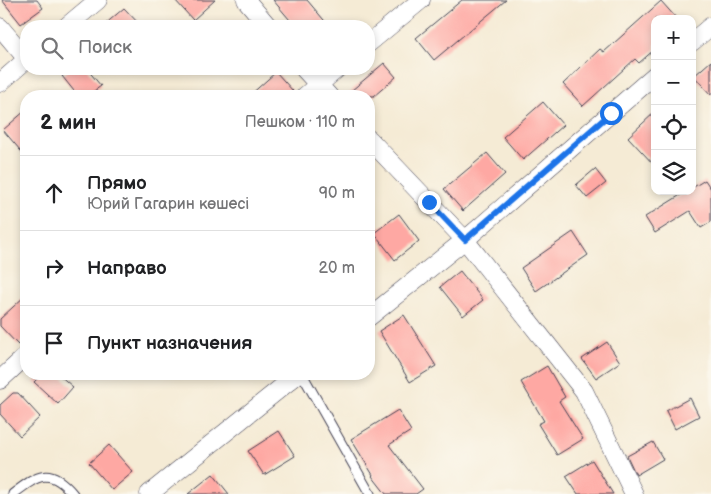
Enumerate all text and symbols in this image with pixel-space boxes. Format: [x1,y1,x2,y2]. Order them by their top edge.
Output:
map controls [651,15,696,195]
button: + [651,15,696,60]
search box [20,20,375,75]
icon: search [38,34,66,62]
text: Поиск [78,36,132,59]
button: − [651,60,696,105]
route start [600,102,623,125]
button: locate [651,105,696,150]
text: 2 мин [40,110,96,135]
text: Пешком · 110 m [245,113,355,132]
button: layers [651,150,696,195]
text: Прямо [87,172,147,195]
icon: ahead [40,179,68,207]
text: 90 m [319,184,355,203]
route end [418,191,441,214]
text: Юрий Гагарин көшесі [87,195,249,214]
icon: right [40,254,68,282]
text: Направо [87,257,167,280]
text: 20 m [319,259,355,278]
icon: arrive [40,329,68,357]
text: Пункт назначения [87,332,252,355]

